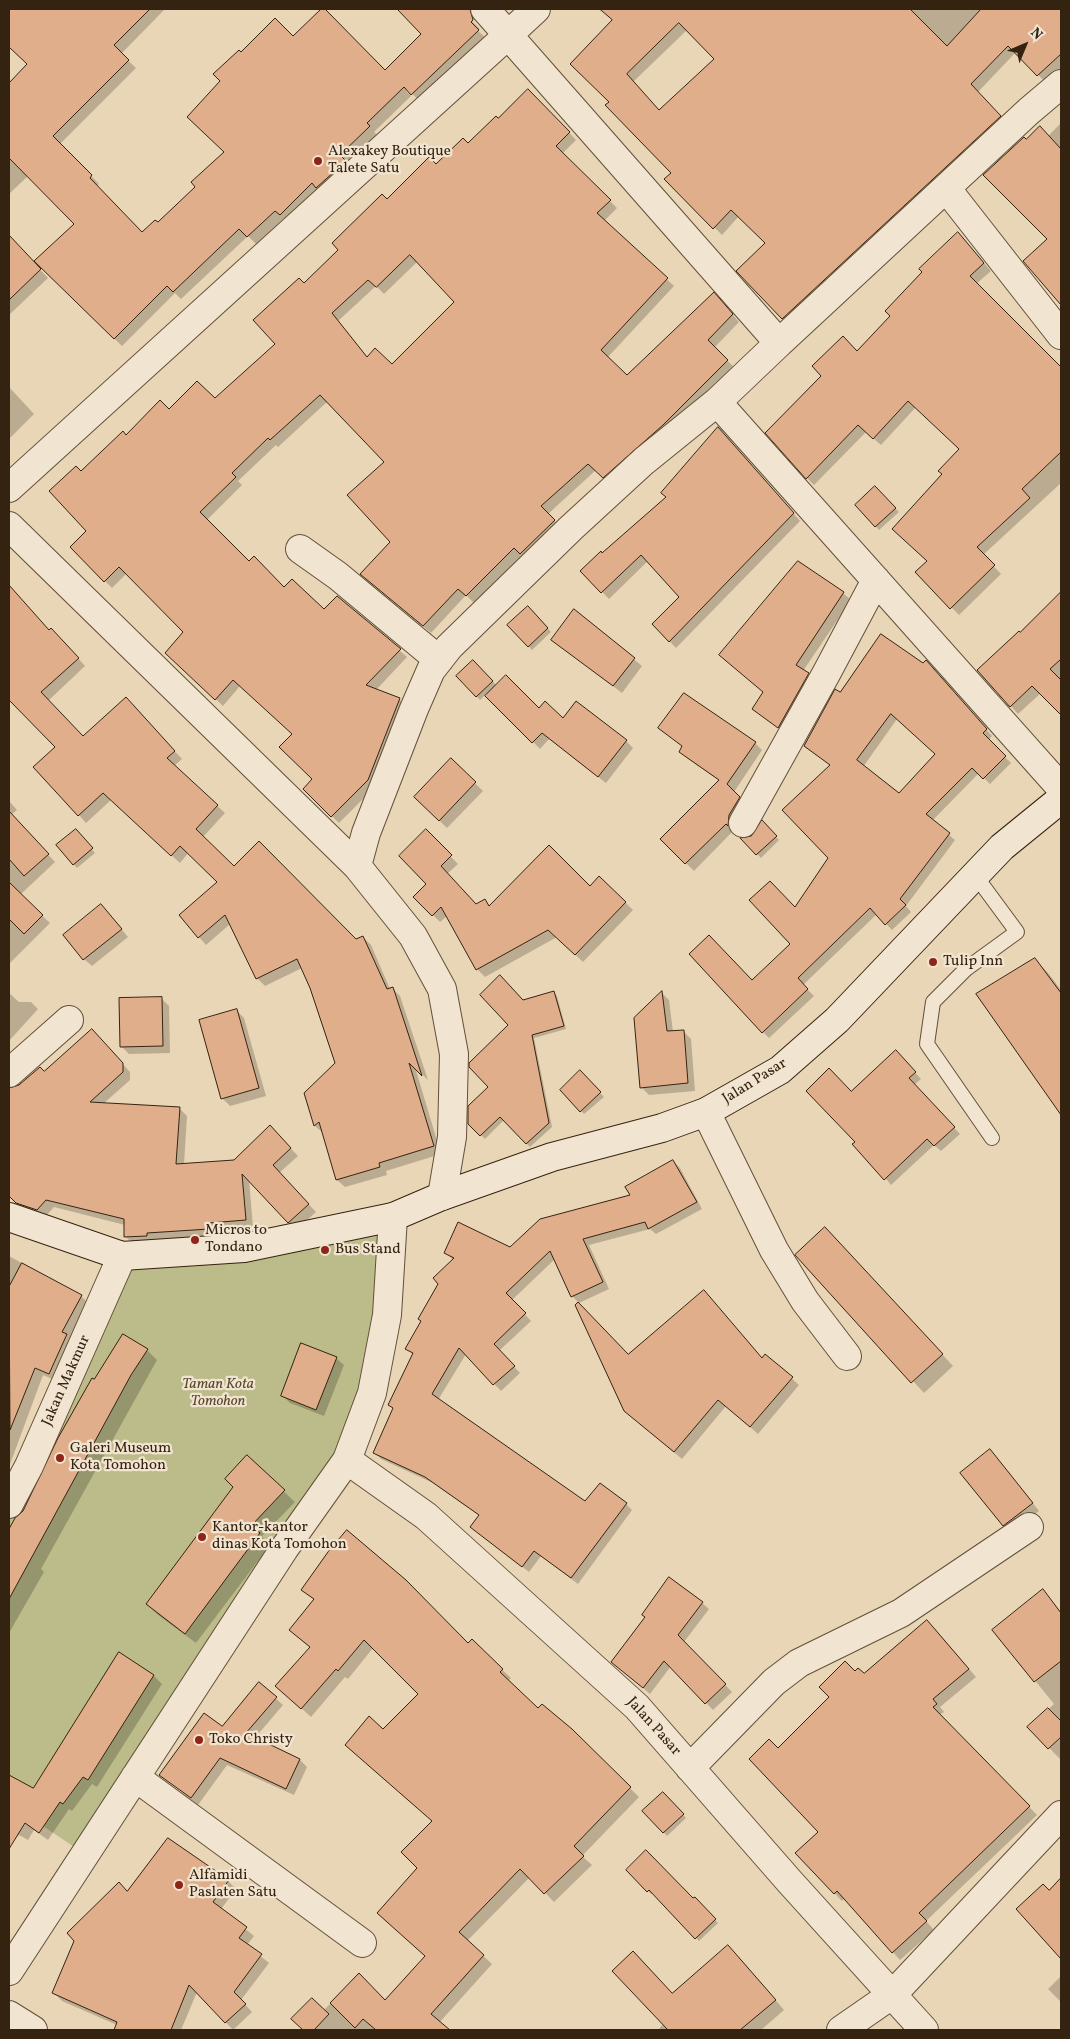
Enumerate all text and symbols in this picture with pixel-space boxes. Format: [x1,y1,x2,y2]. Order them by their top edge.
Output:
north arrow [1000,20,1050,70]
text: N [1026,24,1046,44]
place label: Alexakey Boutique Talete Satu [328,143,451,178]
marker: Alexakey Boutique Talete Satu [312,155,324,167]
place label: Tulip Inn [943,953,1003,971]
marker: Tulip Inn [927,956,939,968]
street label: Jalan Pasar [719,1055,791,1109]
place label: Micros to Tondano [205,1222,267,1257]
marker: Micros to Tondano [189,1234,201,1246]
place label: Bus Stand [335,1241,401,1259]
marker: Bus Stand [319,1244,331,1256]
street label: Jakan Makmur [39,1333,95,1429]
park label: Taman Kota Tomohon [182,1376,254,1411]
place label: Galeri Museum Kota Tomohon [70,1440,171,1475]
marker: Galeri Museum Kota Tomohon [54,1452,66,1464]
place label: Kantor-kantor dinas Kota Tomohon [212,1519,347,1554]
marker: Kantor-kantor dinas Kota Tomohon [196,1531,208,1543]
street label: Jalan Pasar [622,1694,684,1760]
place label: Toko Christy [209,1731,293,1749]
marker: Toko Christy [193,1734,205,1746]
place label: Alfamidi Paslaten Satu [189,1867,277,1902]
marker: Alfamidi Paslaten Satu [173,1879,185,1891]

